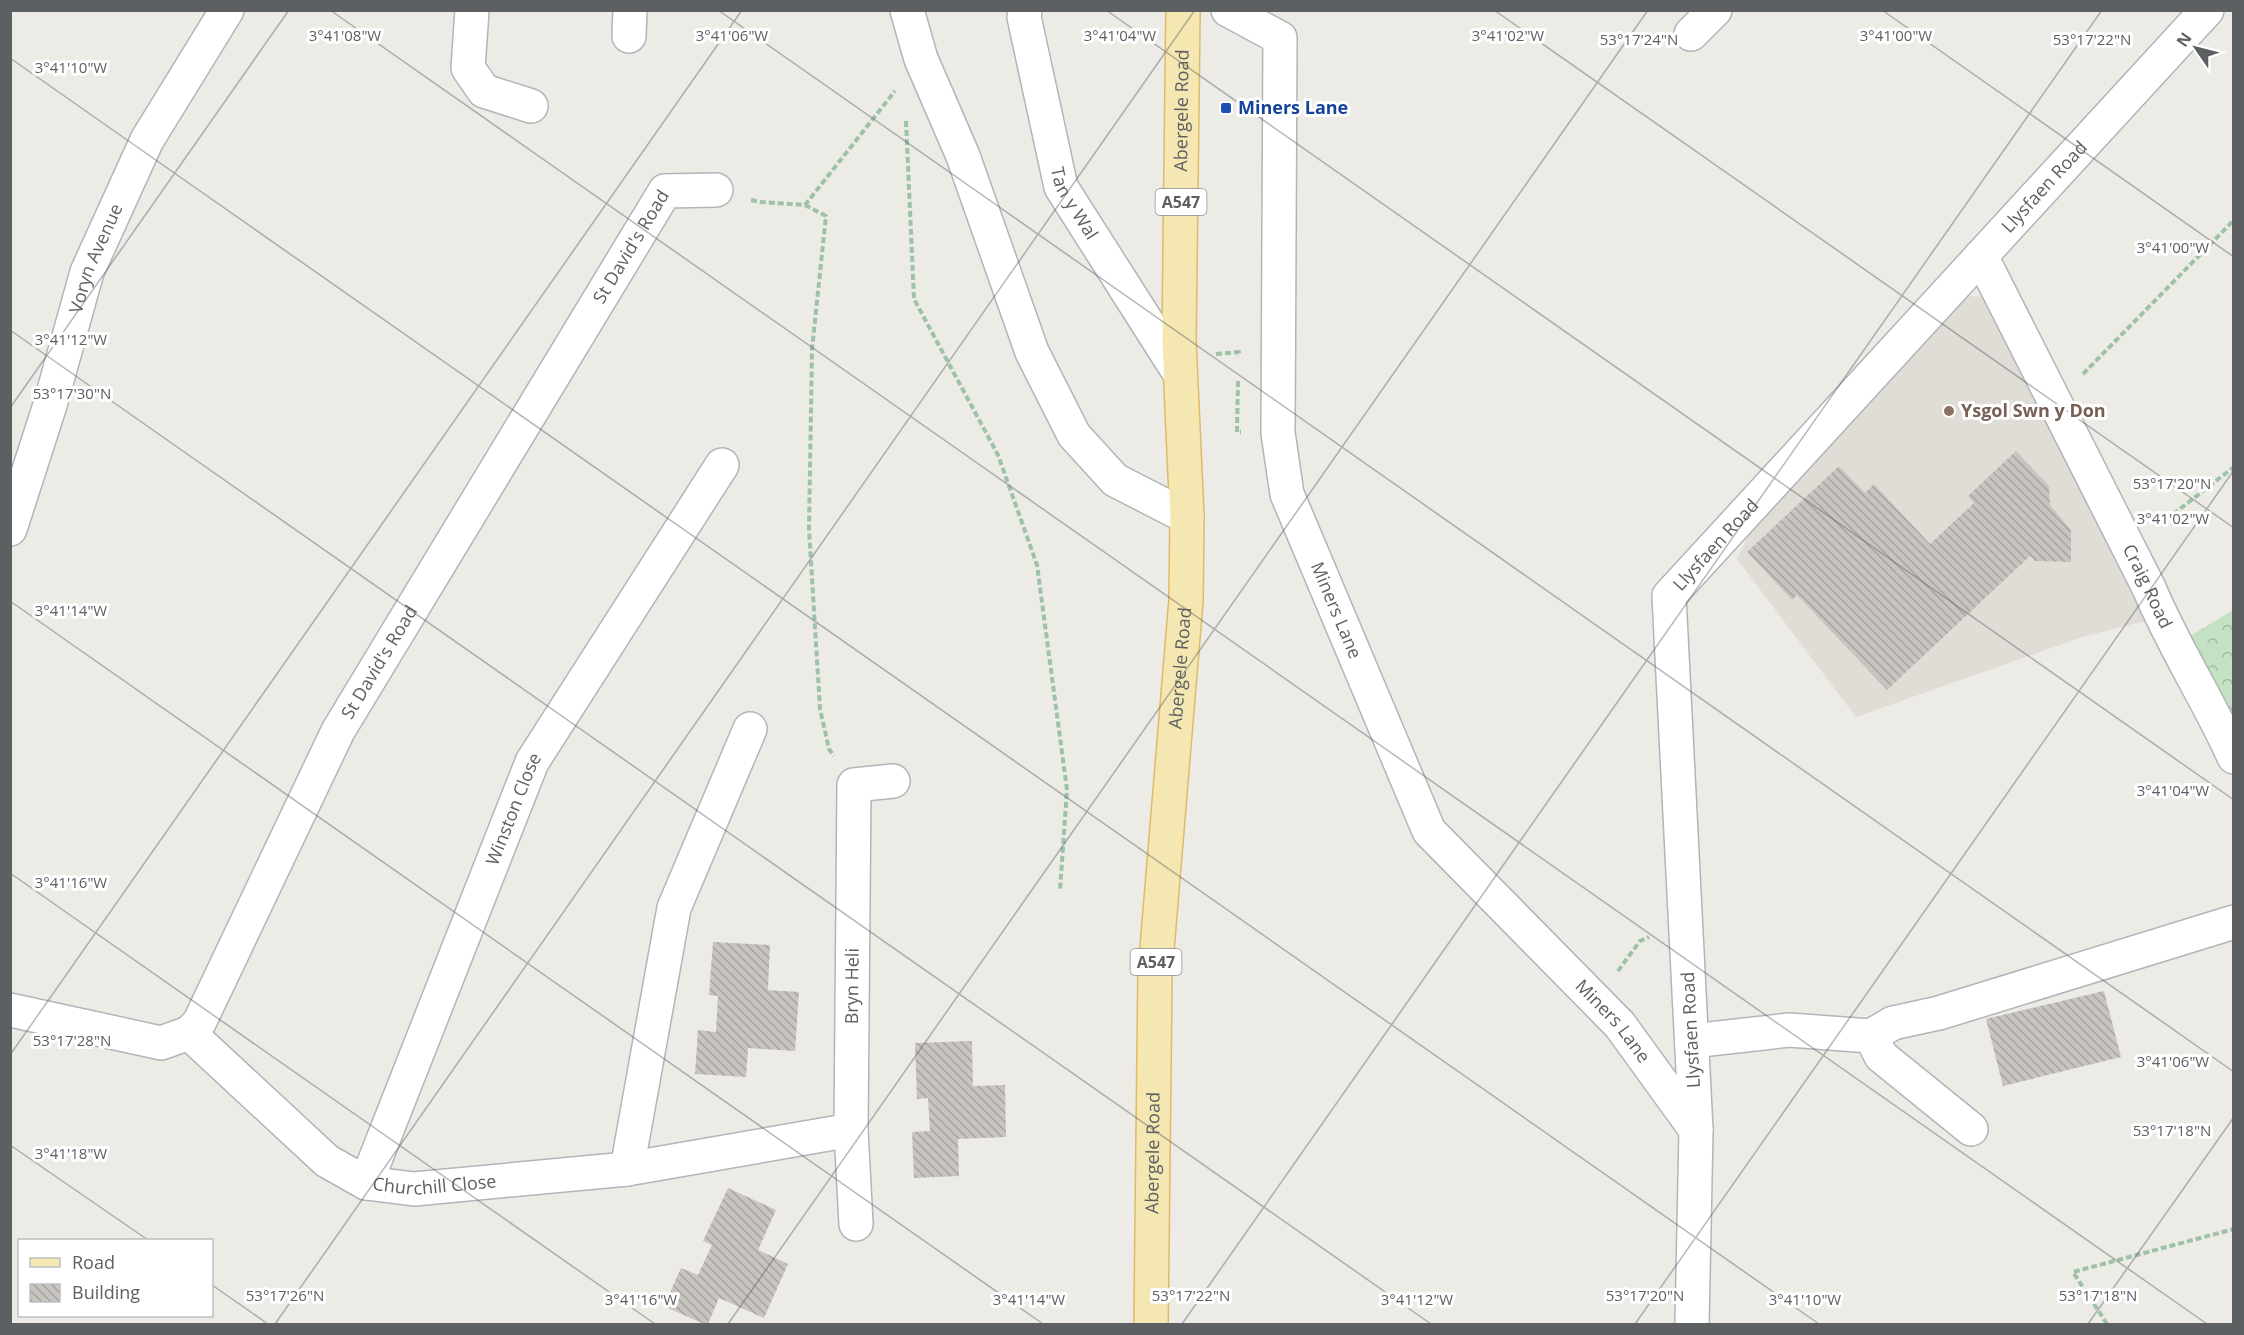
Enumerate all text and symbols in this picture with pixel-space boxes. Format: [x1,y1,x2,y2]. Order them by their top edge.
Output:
north arrow [2166,18,2226,78]
text: 3°41'08"W [309,25,381,45]
text: 3°41'06"W [696,25,768,45]
text: 3°41'04"W [1084,25,1156,45]
text: 3°41'02"W [1472,25,1544,45]
text: 3°41'00"W [1860,25,1932,45]
text: N [2171,28,2196,51]
text: 53°17'24"N [1600,29,1678,49]
text: 53°17'22"N [2053,29,2131,49]
street label: Abergele Road [1168,49,1194,172]
text: 3°41'10"W [35,57,107,77]
place label: Miners Lane [1238,95,1348,119]
marker: Miners Lane [1219,101,1233,115]
street label: Llysfaen Road [1996,135,2092,237]
street label: Tan y Wal [1046,164,1104,244]
street label: St David's Road [587,185,674,307]
road number: A547 [1156,189,1206,215]
street label: Voryn Avenue [63,199,128,316]
text: 3°41'00"W [2137,237,2209,257]
text: 3°41'12"W [35,329,107,349]
text: 53°17'30"N [33,383,111,403]
place label: Ysgol Swn y Don [1961,398,2106,422]
marker: Ysgol Swn y Don [1942,404,1956,418]
text: 53°17'20"N [2133,473,2211,493]
street label: Llysfaen Road [1667,493,1763,595]
text: 3°41'02"W [2137,508,2209,528]
street label: Craig Road [2118,540,2179,632]
street label: Miners Lane [1306,558,1368,662]
text: 3°41'14"W [35,600,107,620]
street label: St David's Road [335,601,422,723]
street label: Abergele Road [1162,606,1196,730]
street label: Winston Close [480,747,546,868]
text: 3°41'04"W [2137,780,2209,800]
text: 3°41'16"W [35,872,107,892]
street label: Bryn Heli [839,948,864,1024]
road number: A547 [1130,949,1182,975]
street label: Llysfaen Road [1675,971,1705,1089]
street label: Miners Lane [1571,974,1656,1067]
text: 53°17'28"N [33,1030,111,1050]
text: 3°41'06"W [2137,1051,2209,1071]
street label: Abergele Road [1139,1092,1165,1214]
text: 53°17'18"N [2133,1120,2211,1140]
text: 3°41'18"W [35,1143,107,1163]
street label: Churchill Close [371,1168,497,1200]
legend [18,1239,213,1317]
text: Road [72,1250,115,1274]
text: Building [72,1280,140,1304]
text: 53°17'26"N [246,1285,324,1305]
text: 53°17'22"N [1152,1285,1230,1305]
text: 53°17'20"N [1606,1285,1684,1305]
text: 53°17'18"N [2059,1285,2137,1305]
text: 3°41'16"W [605,1289,677,1309]
text: 3°41'14"W [993,1289,1065,1309]
text: 3°41'12"W [1381,1289,1453,1309]
text: 3°41'10"W [1769,1289,1841,1309]

